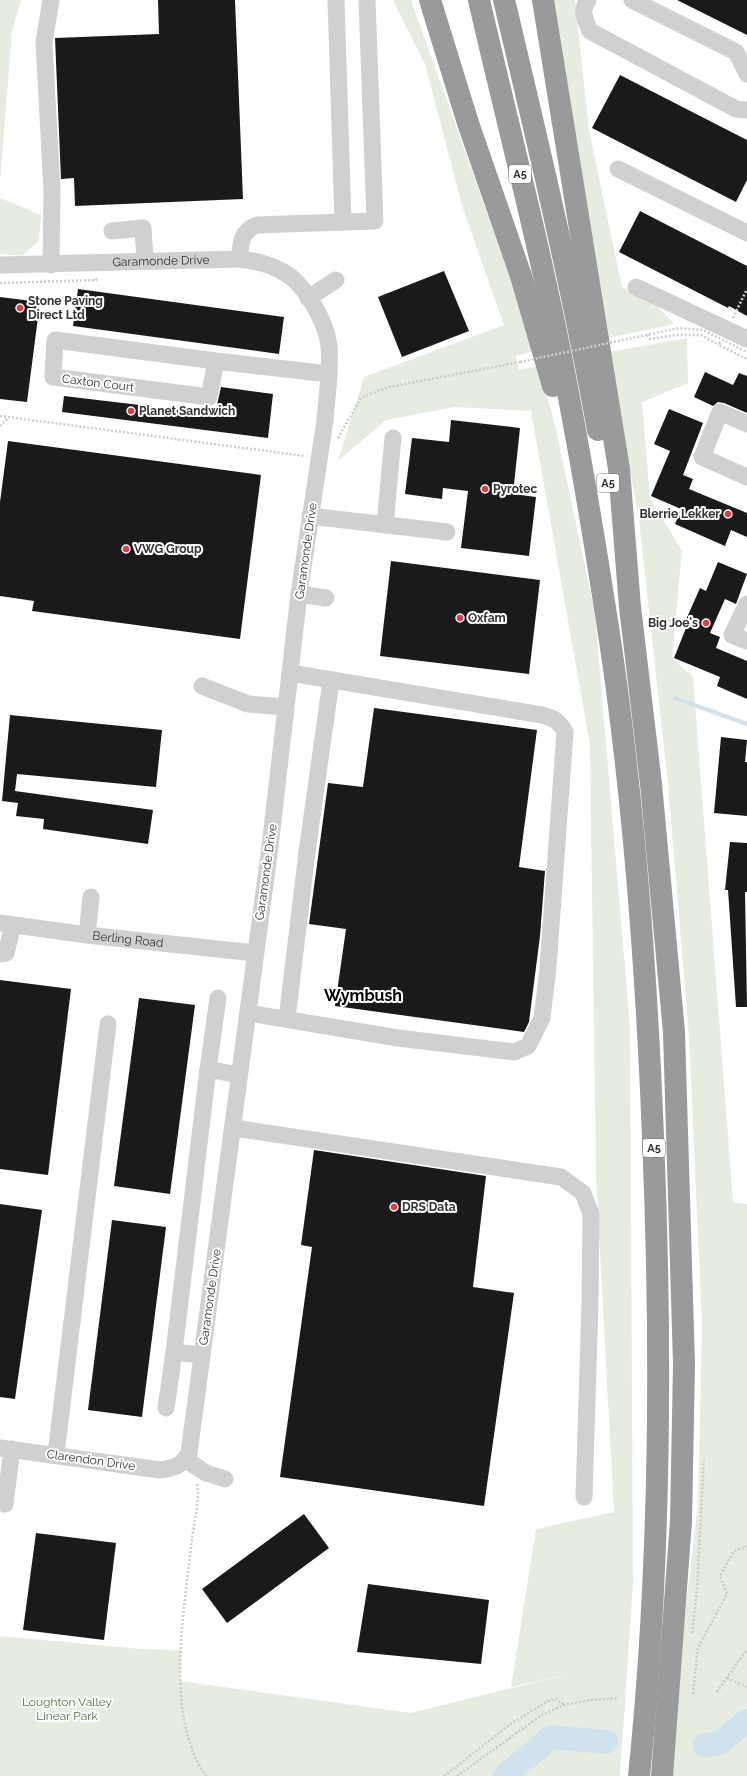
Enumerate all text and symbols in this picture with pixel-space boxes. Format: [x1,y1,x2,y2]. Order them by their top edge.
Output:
road number: A5 [509,165,531,183]
street label: Garamonde Drive [112,253,210,269]
place label: Stone Paving Direct Ltd [28,294,103,322]
marker: Stone Paving Direct Ltd [15,303,25,313]
street label: Caxton Court [61,372,135,394]
place label: Planet Sandwich [139,404,235,418]
marker: Planet Sandwich [126,406,136,416]
road number: A5 [597,474,619,492]
place label: Pyrotec [493,482,538,496]
marker: Pyrotec [480,484,490,494]
street label: Garamonde Drive [292,502,320,600]
place label: Blerrie Lekker [639,507,720,521]
marker: Blerrie Lekker [723,509,733,519]
place label: VWG Group [134,542,202,556]
marker: VWG Group [121,544,131,554]
place label: Oxfam [468,611,506,625]
marker: Oxfam [455,613,465,623]
place label: Big Joe's [648,616,698,630]
marker: Big Joe's [701,618,711,628]
street label: Garamonde Drive [252,823,280,921]
street label: Berling Road [92,929,164,950]
district label: Wymbush [324,986,402,1005]
road number: A5 [643,1139,665,1157]
place label: DRS Data [402,1200,456,1214]
marker: DRS Data [389,1202,399,1212]
street label: Garamonde Drive [196,1248,224,1346]
street label: Clarendon Drive [46,1447,136,1473]
park label: Loughton Valley Linear Park [22,1695,113,1723]

